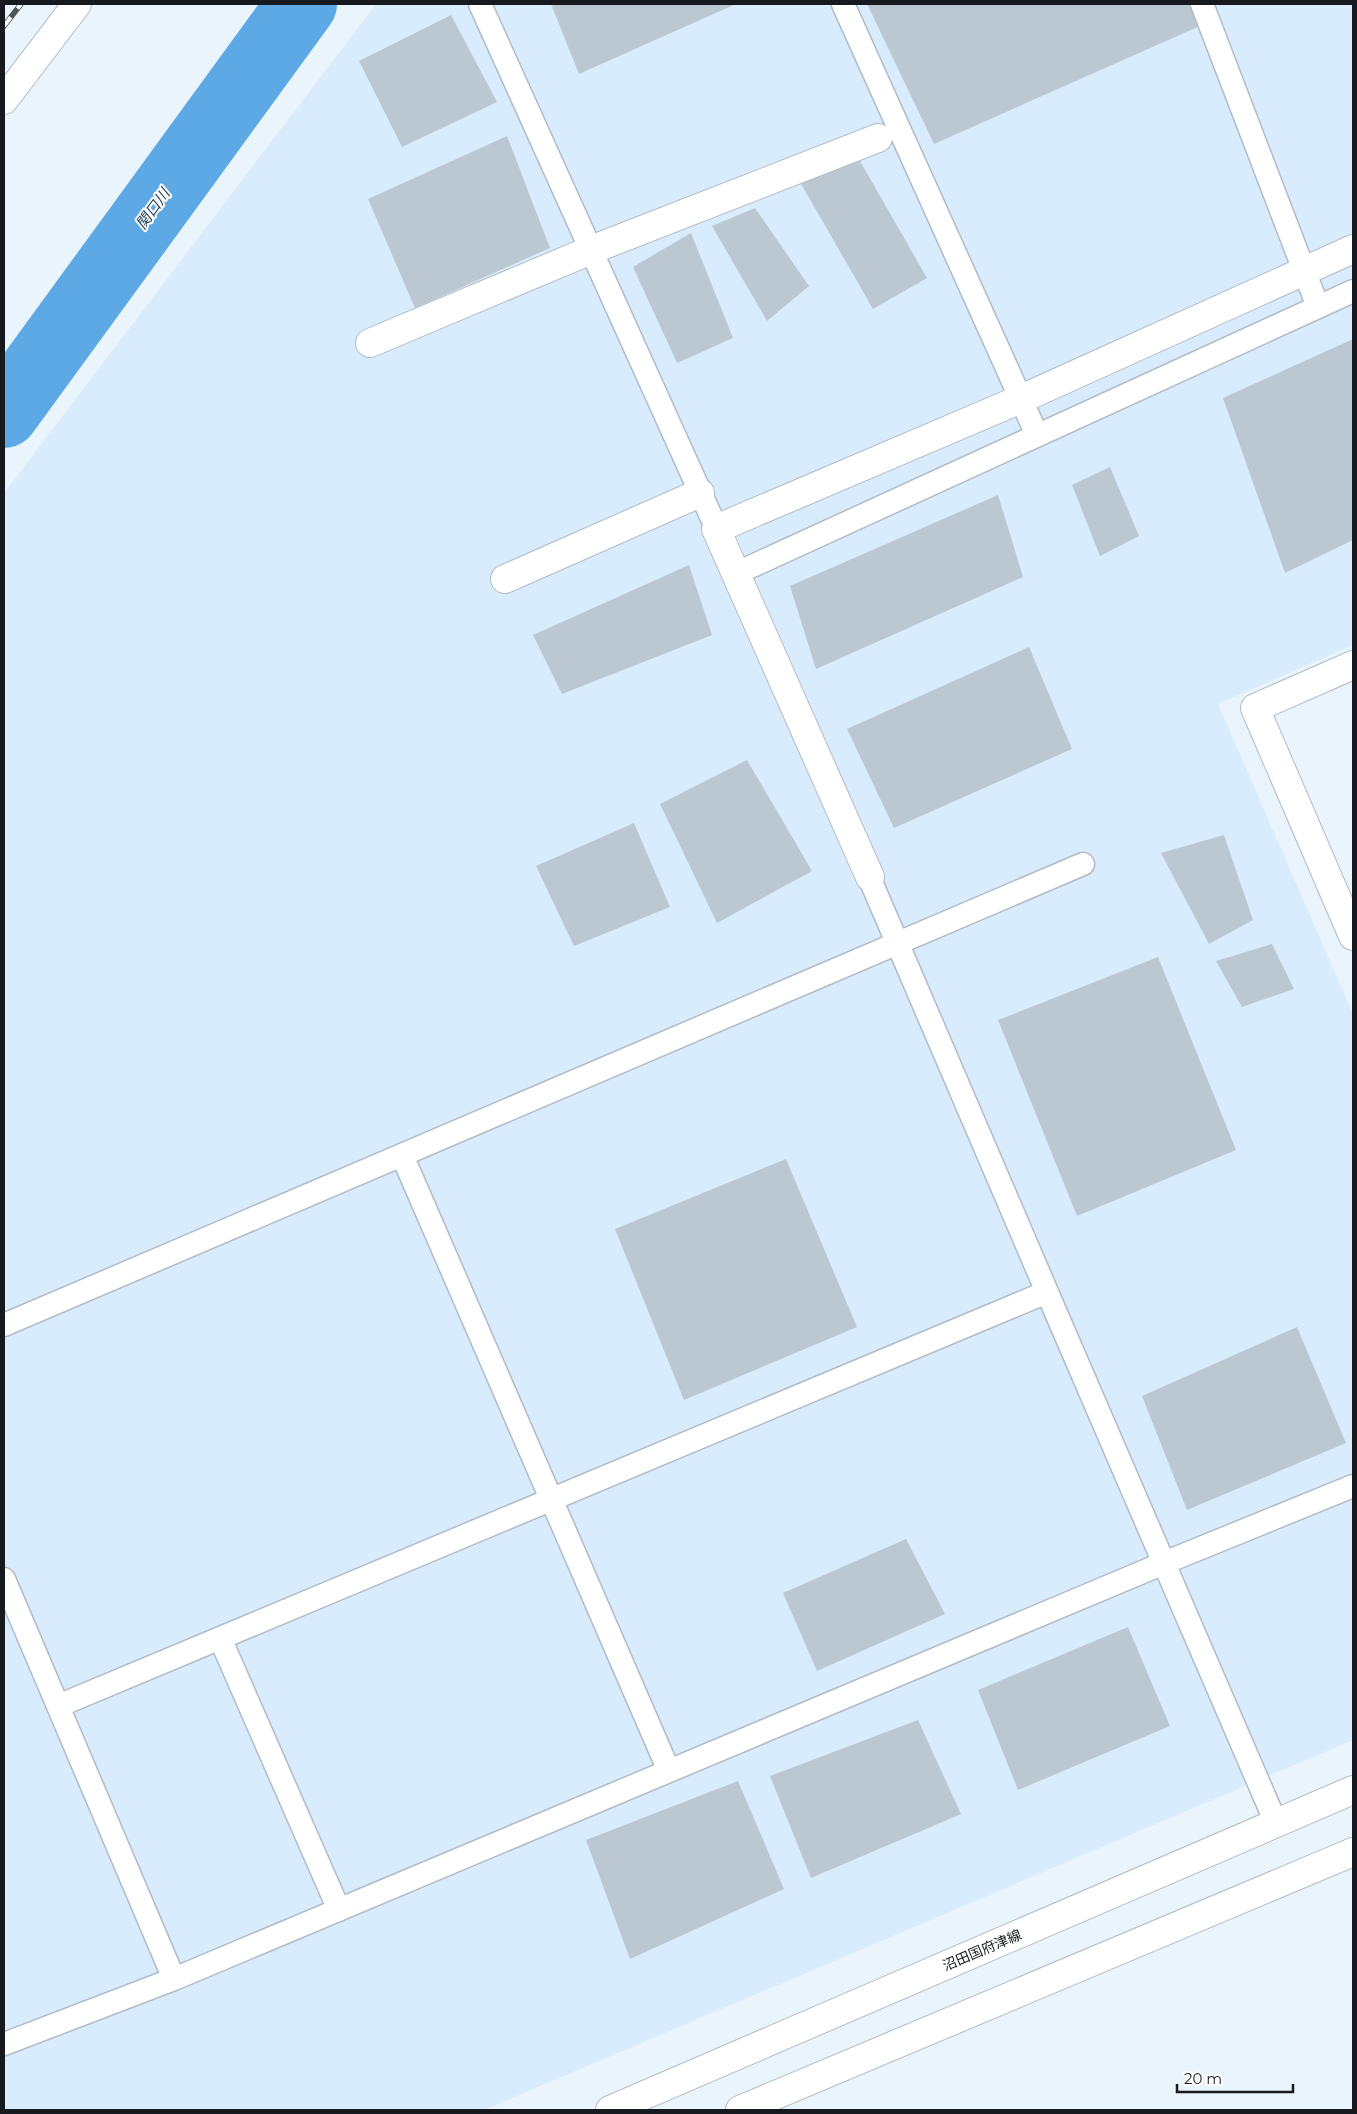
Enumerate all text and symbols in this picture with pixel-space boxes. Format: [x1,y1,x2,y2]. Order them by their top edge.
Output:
water label: 関口川 [132,183,175,232]
street label: 沼田国府津線 [940,1925,1024,1975]
scale bar [1177,2062,1293,2094]
text: 20 m [1184,2069,1222,2088]

